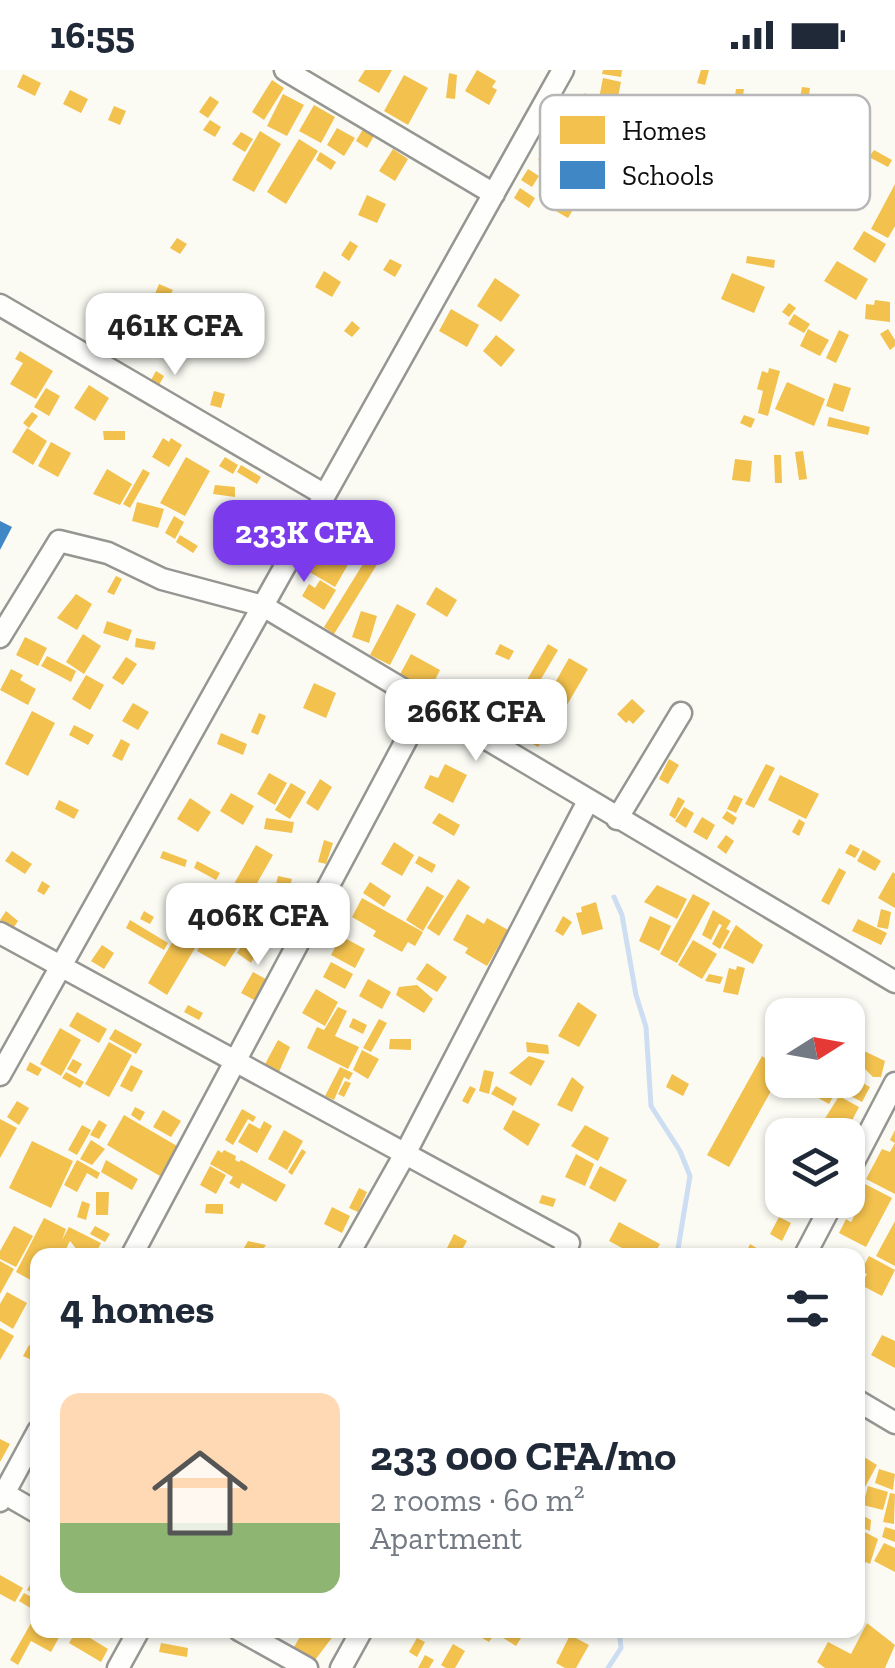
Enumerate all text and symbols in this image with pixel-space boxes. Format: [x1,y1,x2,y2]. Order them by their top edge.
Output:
text: 16:55 [50,12,135,58]
legend [540,95,870,210]
text: Homes [622,114,706,147]
text: Schools [622,159,714,192]
pin: 461K CFA [72,293,278,378]
text: 461K CFA [108,306,242,344]
pin: 233K CFA [201,500,407,585]
text: 233K CFA [235,513,373,551]
pin: 266K CFA [373,679,579,764]
text: 266K CFA [407,692,545,730]
pin: 406K CFA [155,883,361,968]
text: 406K CFA [188,896,328,934]
north arrow [765,998,865,1098]
map controls [765,998,865,1218]
button: layers [765,1118,865,1218]
icon: filters [780,1281,835,1336]
text: 4 homes [60,1283,215,1334]
text: 233 000 CFA/mo [370,1430,676,1481]
icon: home [140,1433,260,1553]
text: 2 rooms · 60 m² [370,1481,585,1519]
text: Apartment [370,1519,522,1557]

